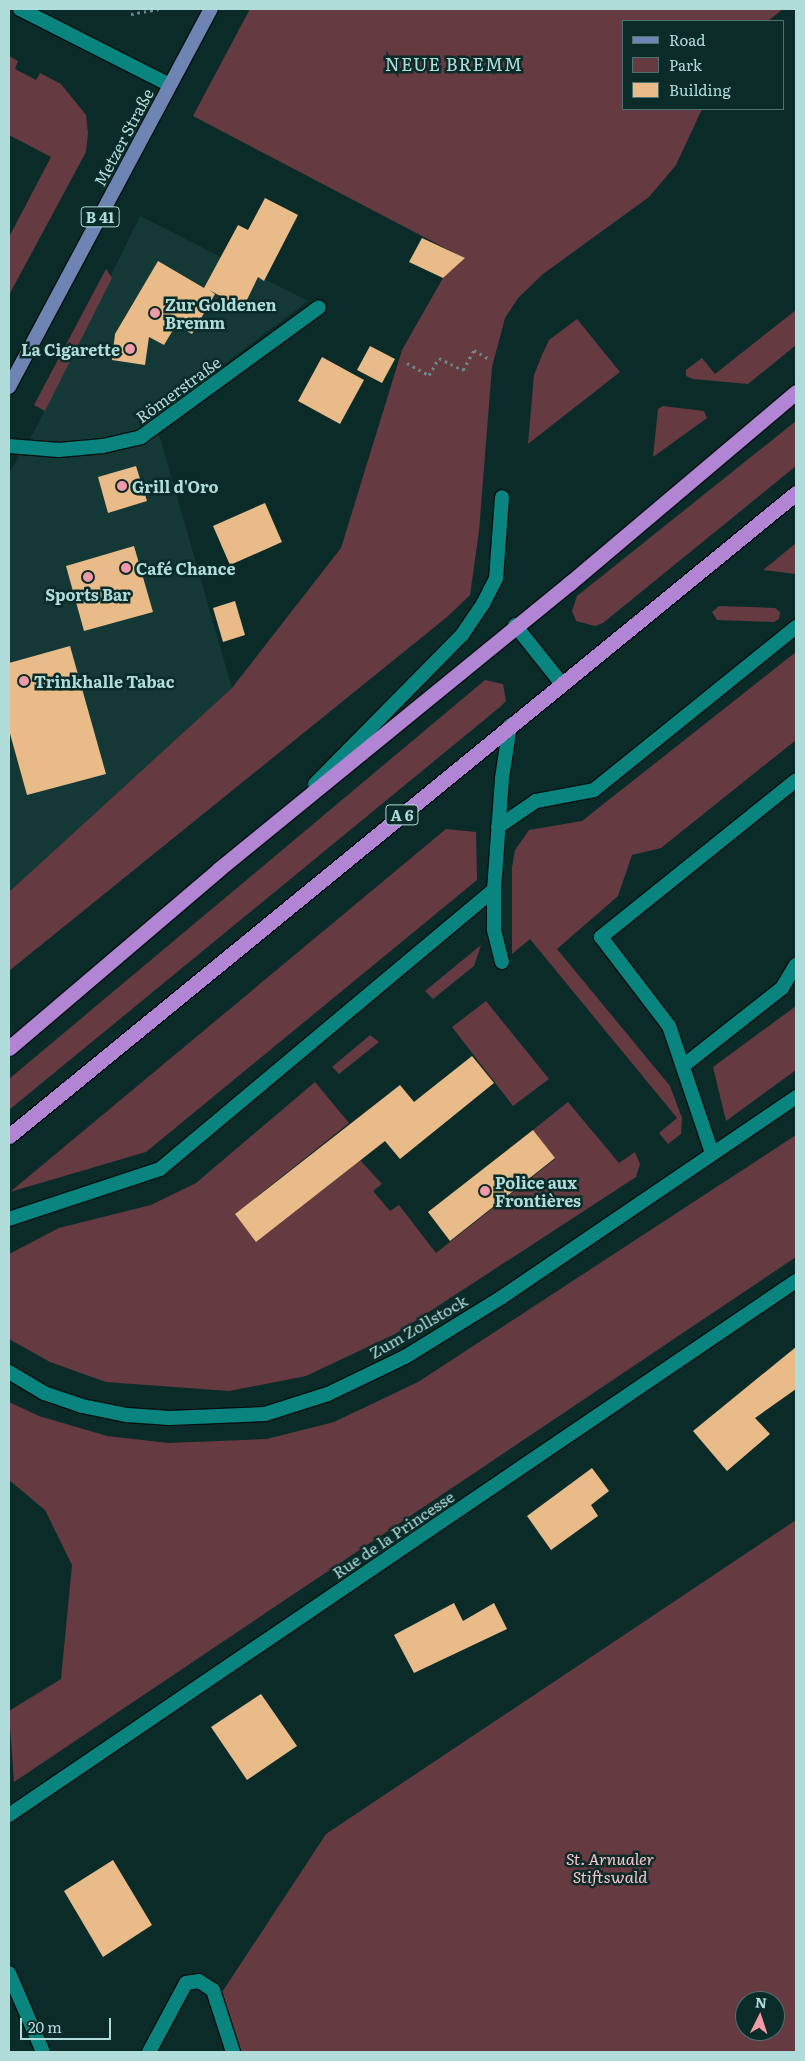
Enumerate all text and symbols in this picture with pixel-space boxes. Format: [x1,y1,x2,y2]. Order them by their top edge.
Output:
legend [622,20,785,110]
text: Road [669,28,705,51]
district label: NEUE BREMM [384,53,524,75]
text: Park [669,53,702,76]
text: Building [669,78,731,101]
street label: Metzer Straße [89,85,157,189]
road number: B 41 [80,204,120,230]
place label: Zur Goldenen Bremm [165,294,277,332]
marker: Zur Goldenen Bremm [149,307,161,319]
place label: La Cigarette [21,339,120,359]
marker: La Cigarette [124,343,136,355]
street label: Römerstraße [132,352,224,426]
place label: Grill d'Oro [132,476,218,496]
marker: Grill d'Oro [116,480,128,492]
place label: Café Chance [136,558,236,578]
marker: Café Chance [120,562,132,574]
marker: Sports Bar [82,571,94,583]
place label: Sports Bar [45,584,131,604]
place label: Trinkhalle Tabac [34,671,174,691]
marker: Trinkhalle Tabac [18,675,30,687]
road number: A 6 [384,802,420,828]
place label: Police aux Frontières [495,1172,581,1210]
marker: Police aux Frontières [479,1185,491,1197]
street label: Zum Zollstock [366,1290,470,1362]
street label: Rue de la Princesse [329,1486,457,1582]
park label: St. Arnualer Stiftswald [566,1848,654,1886]
north arrow [735,1991,785,2041]
text: N [754,1992,768,2012]
scale bar [22,2008,114,2040]
text: 20 m [28,2015,62,2038]

